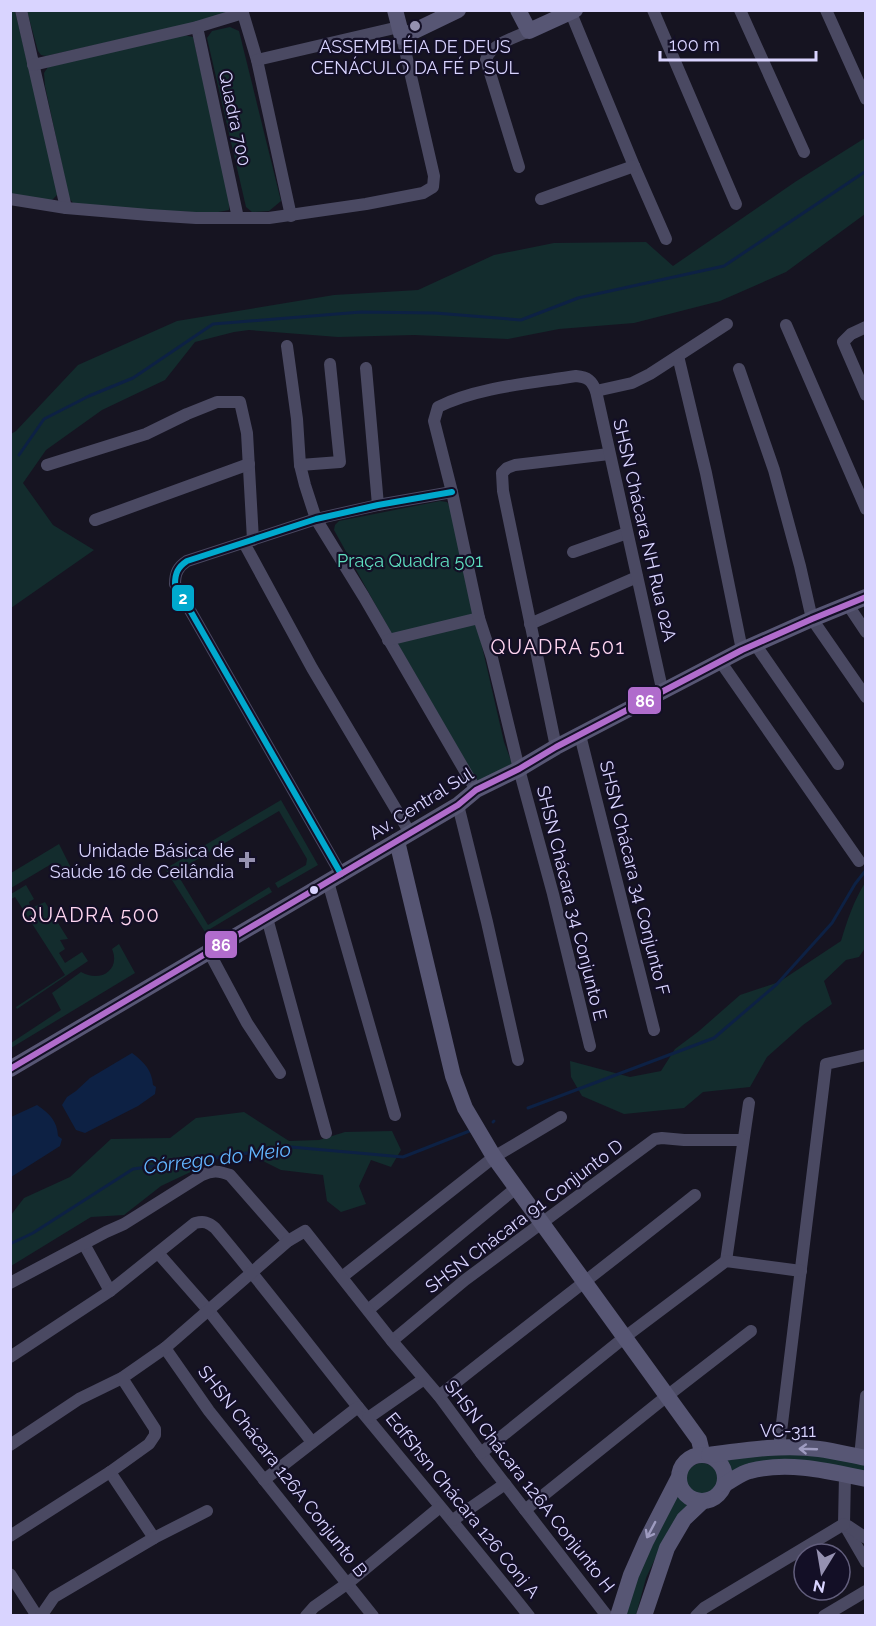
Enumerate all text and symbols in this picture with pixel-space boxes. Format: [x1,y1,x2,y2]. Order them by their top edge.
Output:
marker: ASSEMBLÉIA DE DEUS CENÁCULO DA FÉ P SUL [408,19,422,33]
scale bar [660,24,816,62]
text: 100 m [669,34,720,55]
place label: ASSEMBLÉIA DE DEUS CENÁCULO DA FÉ P SUL [311,35,520,78]
street label: Quadra 700 [215,68,255,168]
street label: SHSN Chácara NH Rua 02A [609,417,681,643]
park label: Praça Quadra 501 [337,550,483,571]
line badge: 2 [171,584,195,612]
text: 2 [178,589,188,608]
district label: QUADRA 501 [490,635,626,659]
line badge: 86 [627,686,662,715]
text: 86 [635,692,655,711]
street label: SHSN Chácara 34 Conjunto F [596,758,674,998]
street label: Av. Central Sul [365,763,477,843]
street label: SHSN Chácara 34 Conjunto E [533,783,611,1023]
place label: Unidade Básica de Saúde 16 de Ceilândia [50,840,234,882]
marker: Unidade Básica de Saúde 16 de Ceilândia [238,851,256,869]
unlabelled marker [308,884,320,896]
district label: QUADRA 500 [22,903,160,927]
line badge: 86 [204,930,238,959]
text: 86 [211,936,231,955]
street label: SHSN Chácara 91 Conjunto D [421,1135,627,1297]
water label: Córrego do Meio [142,1137,292,1179]
street label: SHSN Chácara 126A Conjunto B [194,1361,372,1581]
street label: SHSN Chácara 126A Conjunto H [441,1376,619,1596]
street label: EdfShsn Chácara 126 Conj A [382,1408,544,1602]
street label: VC-311 [760,1420,816,1441]
one-way arrow [798,1443,818,1454]
one-way arrow [645,1521,656,1539]
north arrow [792,1542,852,1602]
text: N [811,1576,827,1597]

